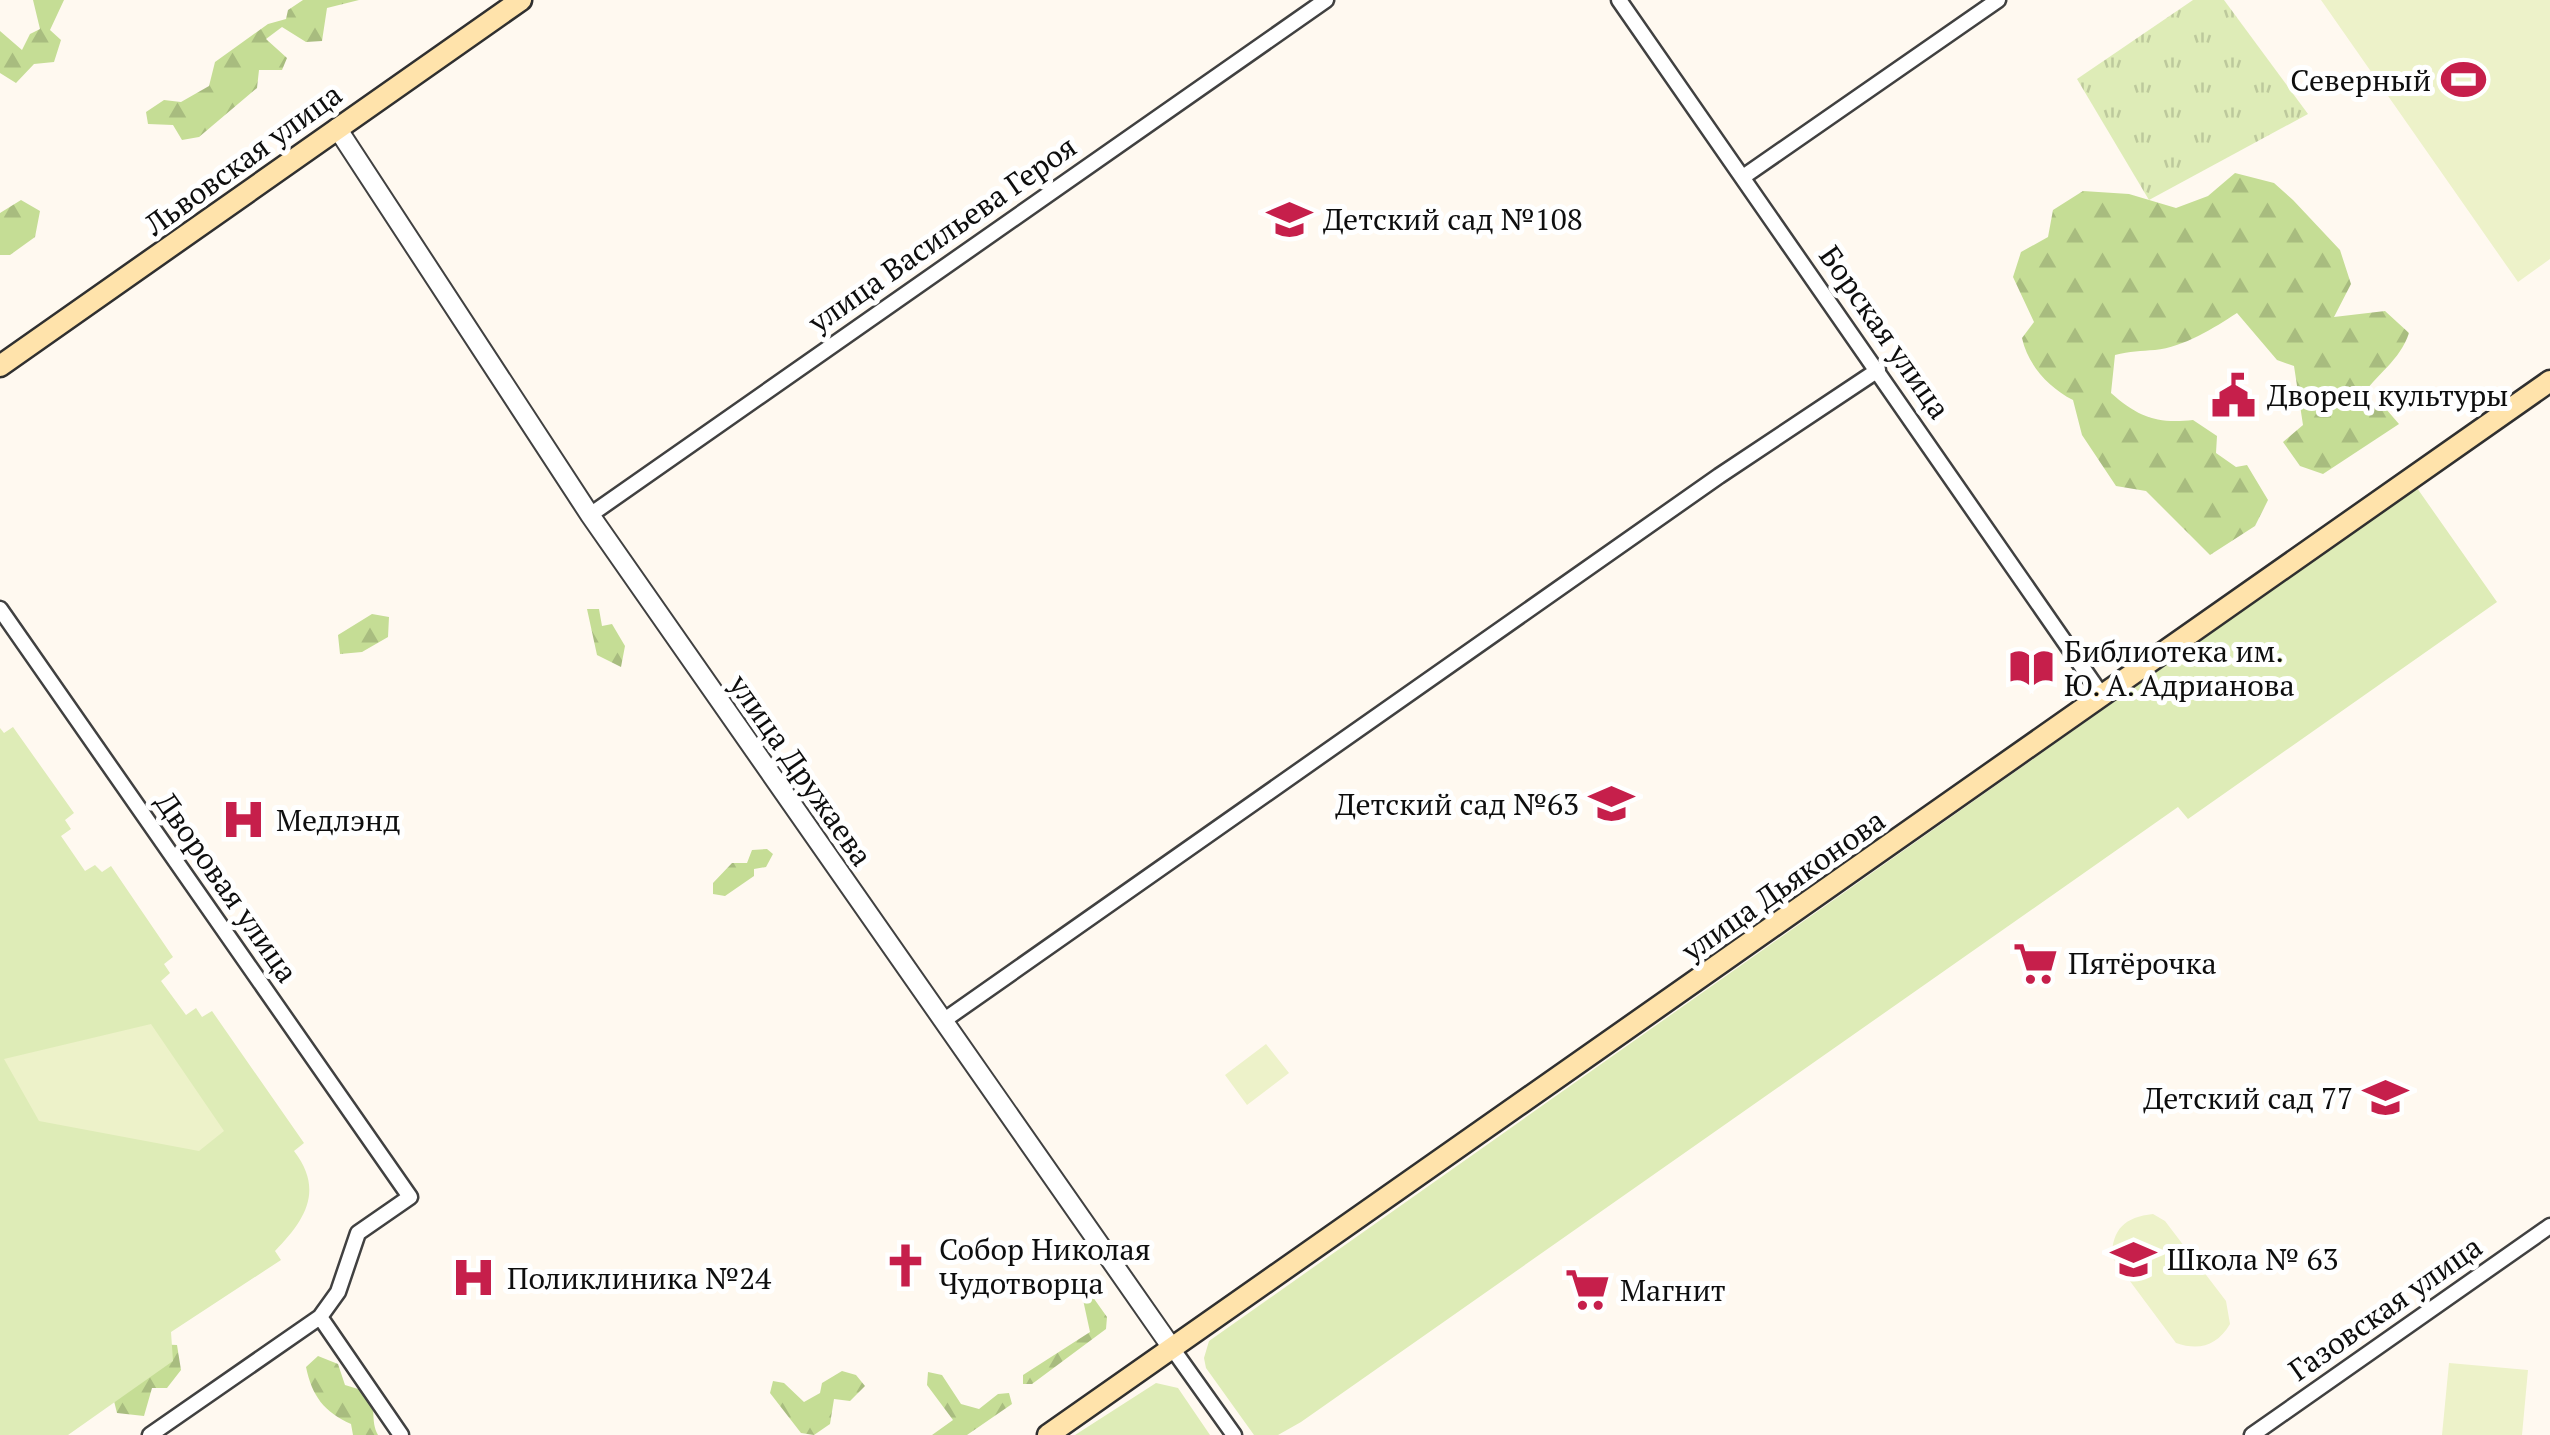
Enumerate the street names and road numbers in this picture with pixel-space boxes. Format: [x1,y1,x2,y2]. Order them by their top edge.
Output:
street label: Львовская улица [136,74,350,245]
street label: улица Васильева Героя [799,126,1084,342]
street label: Борская улица [1810,237,1960,427]
street label: улица Дружаева [719,666,882,874]
street label: Дворовая улица [147,784,307,990]
street label: улица Дьяконова [1673,800,1893,971]
street label: Газовская улица [2280,1226,2490,1390]

